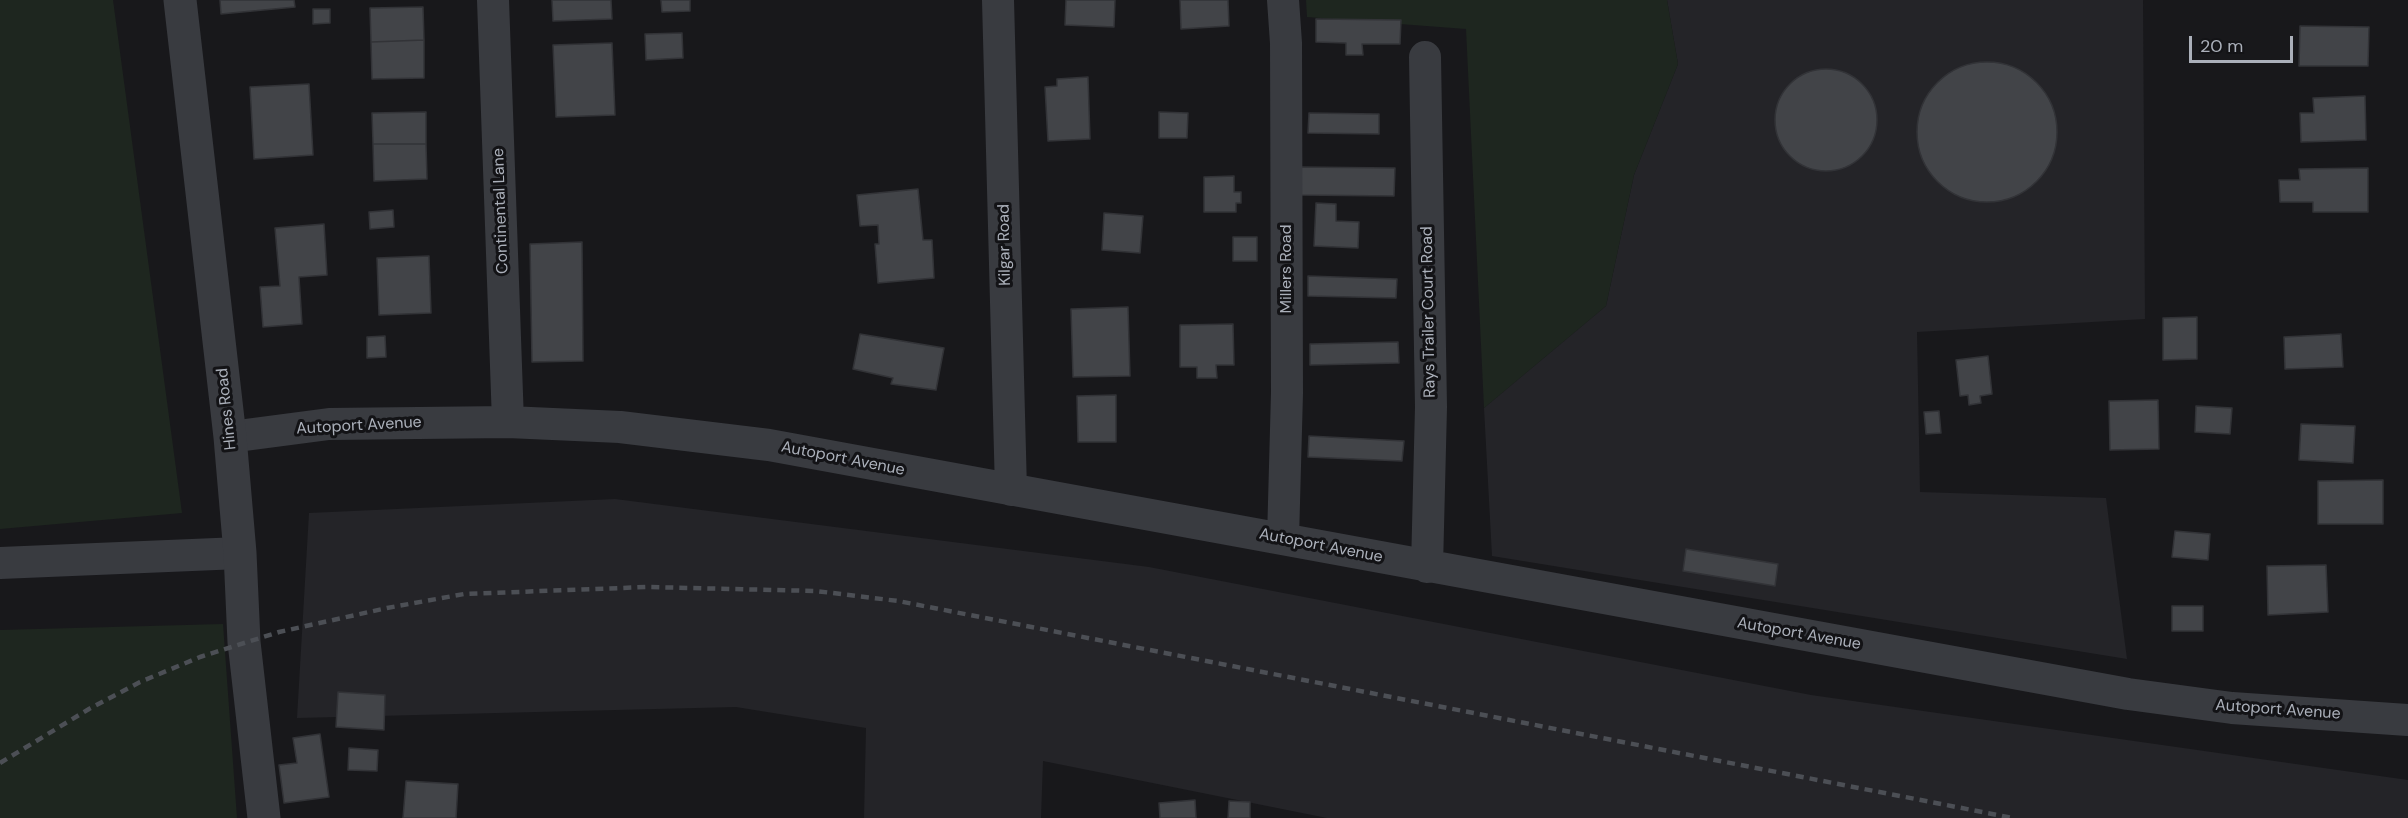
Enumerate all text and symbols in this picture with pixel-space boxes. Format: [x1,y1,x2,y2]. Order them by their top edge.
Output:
scale bar [2192,24,2296,62]
text: 20 m [2200,34,2243,58]
street label: Continental Lane [489,148,513,274]
street label: Kilgar Road [995,204,1015,286]
street label: Millers Road [1277,225,1297,313]
street label: Rays Trailer Court Road [1418,226,1440,398]
street label: Hines Road [213,367,241,451]
street label: Autoport Avenue [296,413,422,439]
street label: Autoport Avenue [780,438,906,480]
street label: Autoport Avenue [1258,525,1384,567]
street label: Autoport Avenue [1736,614,1862,654]
street label: Autoport Avenue [2215,696,2341,724]

